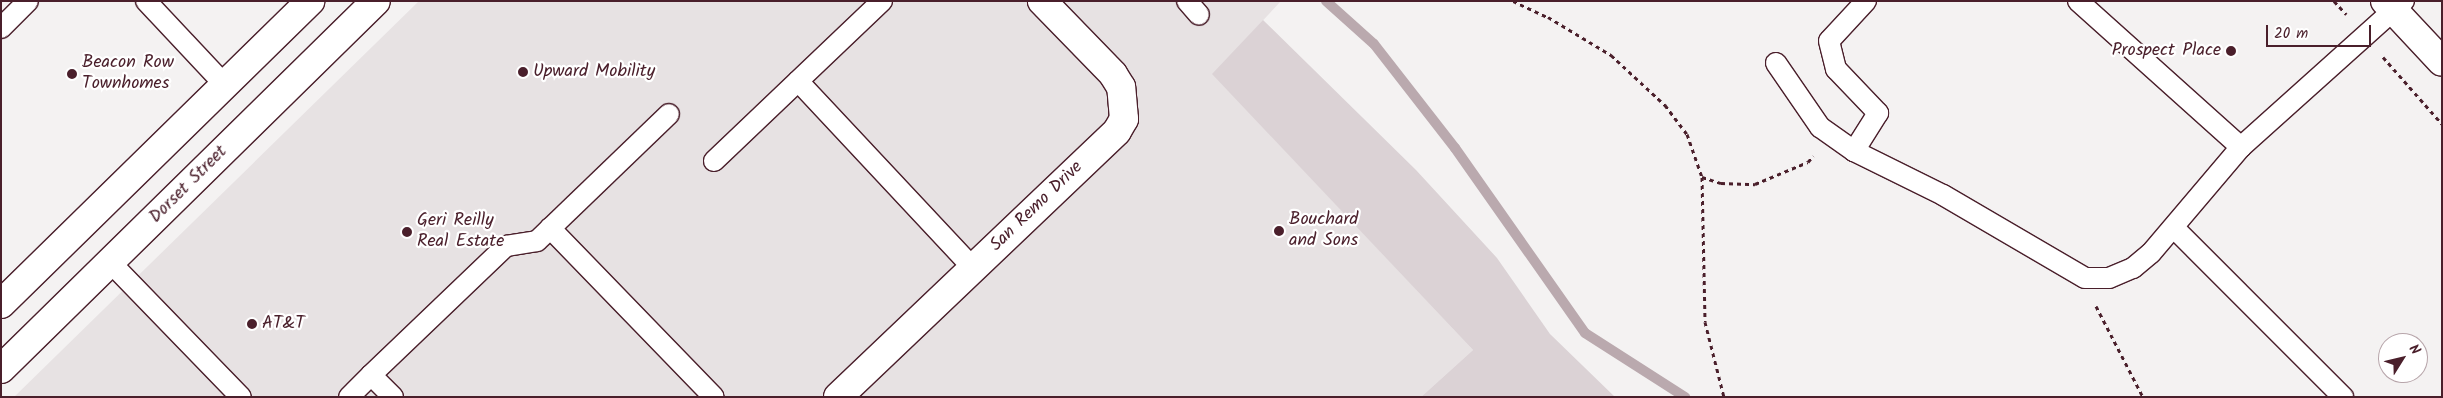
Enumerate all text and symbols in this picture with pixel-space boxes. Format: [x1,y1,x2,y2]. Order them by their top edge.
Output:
scale bar [2268,15,2373,47]
text: 20 m [2274,22,2308,46]
place label: Prospect Place [2112,40,2221,62]
marker: Prospect Place [2225,45,2237,57]
place label: Beacon Row Townhomes [82,53,174,96]
place label: Upward Mobility [533,61,655,83]
marker: Upward Mobility [517,66,529,78]
marker: Beacon Row Townhomes [66,68,78,80]
street label: Dorset Street [146,142,232,228]
street label: San Remo Drive [986,157,1088,257]
place label: Bouchard and Sons [1289,210,1358,252]
place label: Geri Reilly Real Estate [417,211,504,253]
marker: Bouchard and Sons [1273,225,1285,237]
marker: Geri Reilly Real Estate [401,226,413,238]
place label: AT&T [262,313,305,335]
marker: AT&T [246,318,258,330]
north arrow [2378,333,2428,383]
text: N [2403,340,2426,360]

